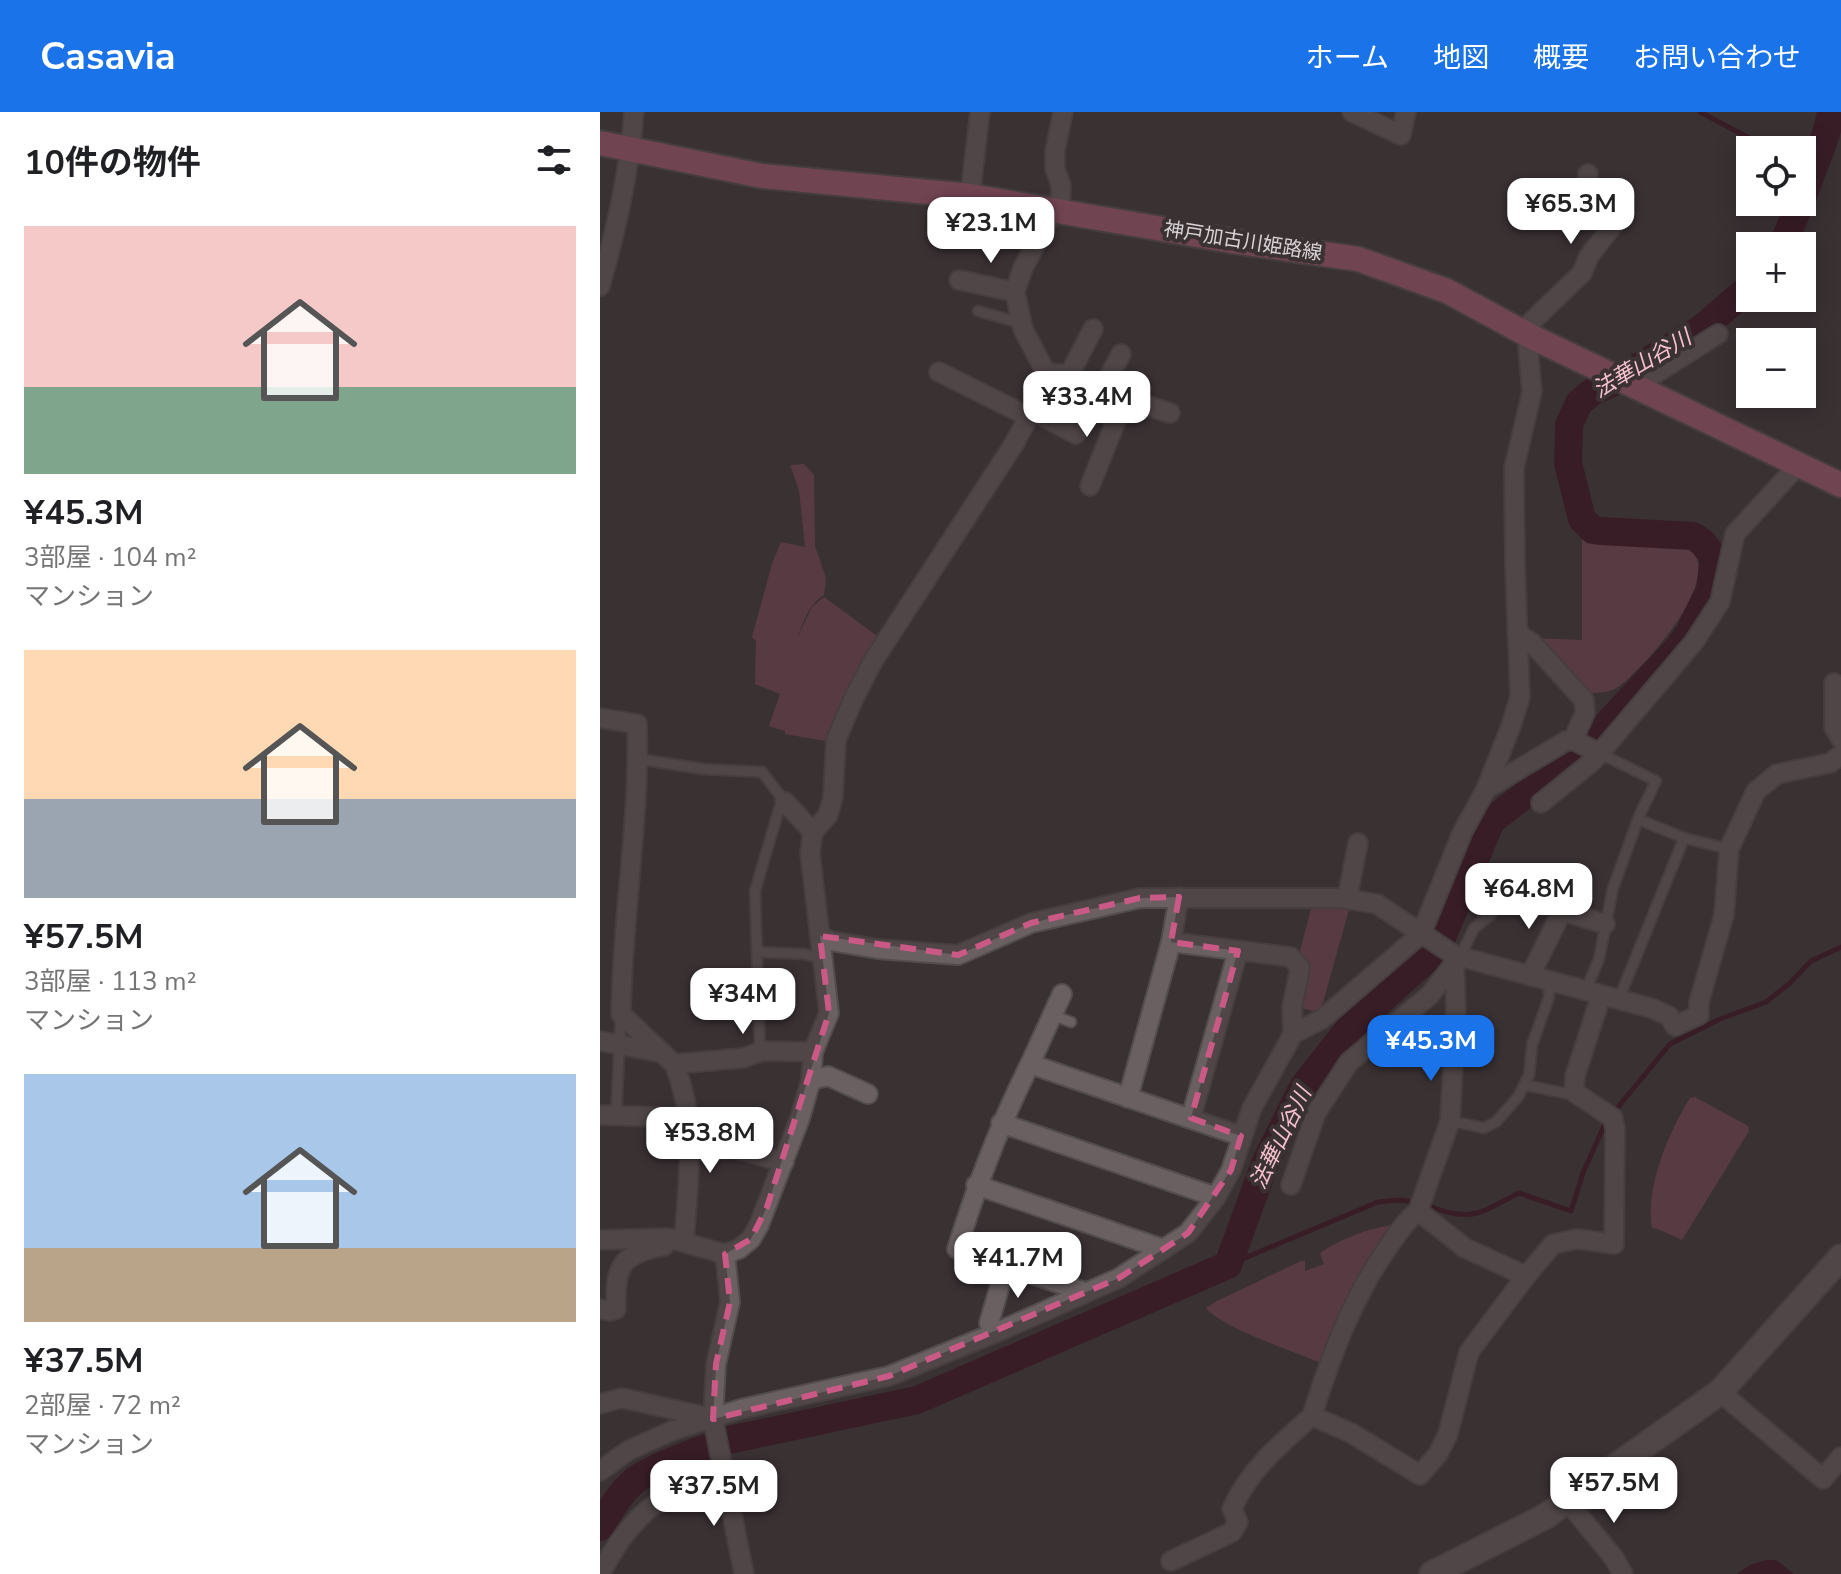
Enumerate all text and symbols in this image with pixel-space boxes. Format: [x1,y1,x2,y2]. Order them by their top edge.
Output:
text: Casavia [40,31,176,82]
text: ホーム [1306,39,1389,77]
text: 地図 [1433,39,1489,77]
text: 概要 [1533,39,1589,77]
text: お問い合わせ [1633,39,1801,77]
map controls [1736,136,1816,408]
button: locate [1736,136,1816,216]
icon: filters [532,138,576,182]
text: 10件の物件 [24,140,201,186]
pin: ¥65.3M [1506,178,1636,246]
text: ¥65.3M [1525,186,1617,221]
pin: ¥23.1M [926,197,1056,265]
text: ¥23.1M [945,205,1037,240]
street label: 神戸加古川姫路線 [1162,215,1324,267]
button: + [1736,232,1816,312]
icon: home [228,278,372,422]
water label: 法華山谷川 [1587,322,1699,405]
button: − [1736,328,1816,408]
pin: ¥33.4M [1022,371,1152,439]
text: ¥33.4M [1041,379,1133,414]
text: ¥45.3M [24,490,144,536]
text: 3部屋 · 104 m² [24,540,197,575]
text: マンション [24,579,154,614]
icon: home [228,702,372,846]
pin: ¥64.8M [1464,863,1594,931]
text: ¥64.8M [1483,871,1575,906]
text: ¥57.5M [24,914,144,960]
text: 3部屋 · 113 m² [24,964,197,999]
pin: ¥34M [696,968,790,1036]
text: ¥34M [708,976,778,1011]
text: マンション [24,1003,154,1038]
pin: ¥45.3M [1366,1015,1496,1083]
text: ¥45.3M [1385,1023,1477,1058]
water label: 法華山谷川 [1243,1080,1319,1194]
pin: ¥53.8M [645,1107,775,1175]
text: ¥53.8M [664,1115,756,1150]
icon: home [228,1126,372,1270]
pin: ¥41.7M [953,1232,1083,1300]
text: ¥41.7M [972,1240,1064,1275]
text: ¥37.5M [24,1338,144,1384]
text: 2部屋 · 72 m² [24,1388,181,1423]
text: マンション [24,1427,154,1462]
pin: ¥57.5M [1549,1457,1679,1525]
pin: ¥37.5M [649,1460,779,1528]
text: ¥57.5M [1568,1465,1660,1500]
text: ¥37.5M [668,1468,760,1503]

